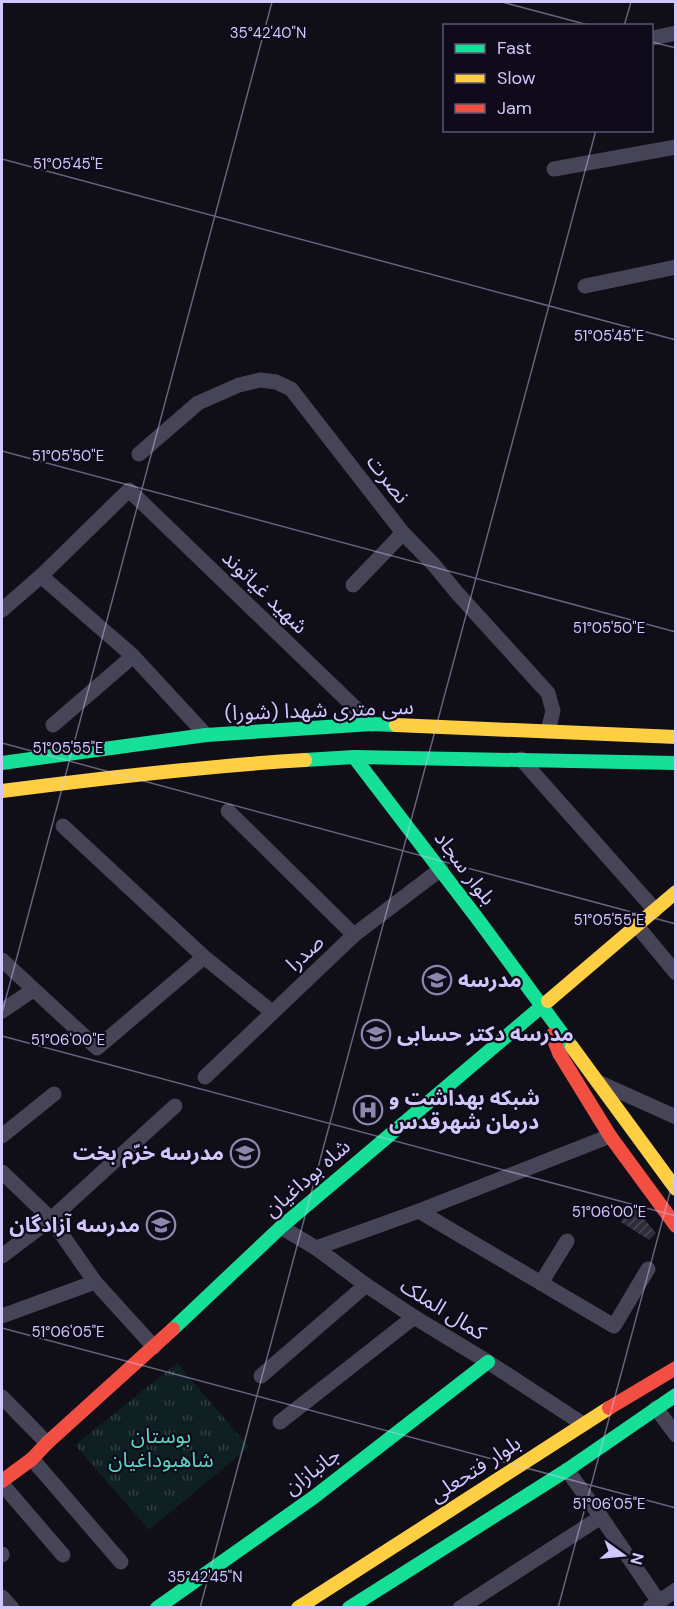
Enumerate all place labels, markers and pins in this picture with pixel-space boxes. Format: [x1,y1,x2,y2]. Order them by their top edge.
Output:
school or university icon: مدرسه [421,964,453,996]
place label: مدرسه [458,966,522,994]
school or university icon: مدرسه دکتر حسابی [360,1018,392,1050]
place label: مدرسه دکتر حسابی [397,1020,574,1048]
place label: شبکه بهداشت و درمان شهرقدس [389,1084,540,1136]
hospital icon: شبکه بهداشت و درمان شهرقدس [352,1094,384,1126]
school or university icon: مدرسه خرّم بخت [229,1137,261,1169]
place label: مدرسه خرّم بخت [73,1139,224,1169]
school or university icon: مدرسه آزادگان [145,1209,177,1241]
place label: مدرسه آزادگان [9,1211,140,1239]

